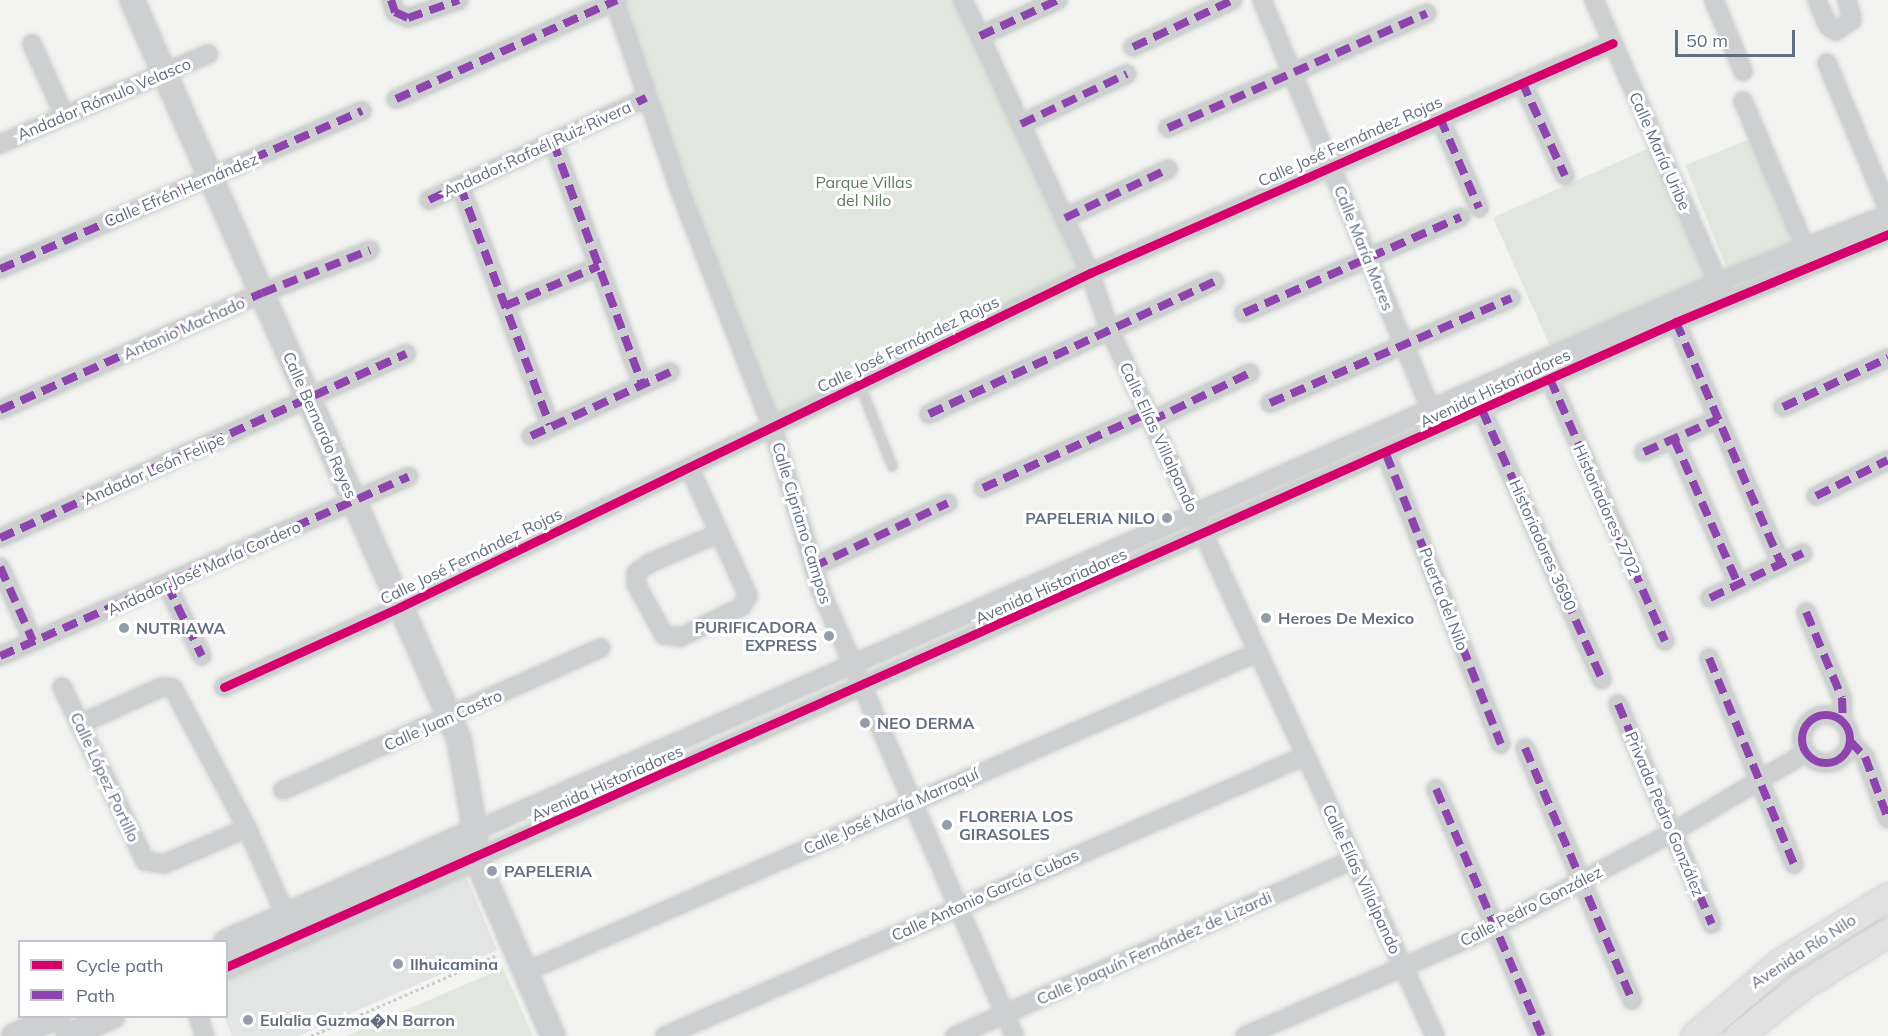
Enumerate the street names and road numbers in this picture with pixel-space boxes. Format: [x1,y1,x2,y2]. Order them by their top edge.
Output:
street label: Andador Rómulo Velasco [14,54,194,144]
street label: Calle María Uribe [1625,89,1695,213]
street label: Calle José Fernández Rojas [1255,92,1445,190]
street label: Andador Rafaél Ruiz Rivera [440,97,634,201]
street label: Calle Efrén Hernández [101,149,261,231]
street label: Calle María Mares [1330,183,1398,313]
street label: Calle José Fernández Rojas [814,292,1002,396]
street label: Antonio Machado [120,293,248,363]
street label: Avenida Historiadores [1417,345,1573,431]
street label: Calle Bernardo Reyes [279,349,361,501]
street label: Calle Elías Villalpando [1116,359,1202,515]
street label: Andador León Felipe [80,429,228,509]
street label: Calle Cipriano Campos [768,440,836,606]
street label: Historiadores 2702 [1569,441,1645,579]
street label: Historiadores 3690 [1505,476,1581,614]
street label: Calle José Fernández Rojas [377,504,565,608]
street label: Andador José María Cordero [104,517,304,619]
street label: Avenida Historiadores [972,544,1130,628]
street label: Puerta del Nilo [1416,545,1472,653]
street label: Calle Juan Castro [381,685,505,755]
street label: Calle López Portillo [67,709,143,845]
street label: Privada Pedro González [1621,729,1709,899]
street label: Avenida Historiadores [528,741,686,825]
street label: Calle José María Marroquí [801,764,981,858]
street label: Calle Elías Villalpando [1319,801,1405,957]
street label: Calle Antonio García Cubas [889,845,1081,945]
street label: Calle Pedro González [1457,862,1605,950]
street label: Calle Joaquín Fernández de Lizardi [1034,887,1274,1009]
street label: Avenida Río Nilo [1747,910,1859,992]

